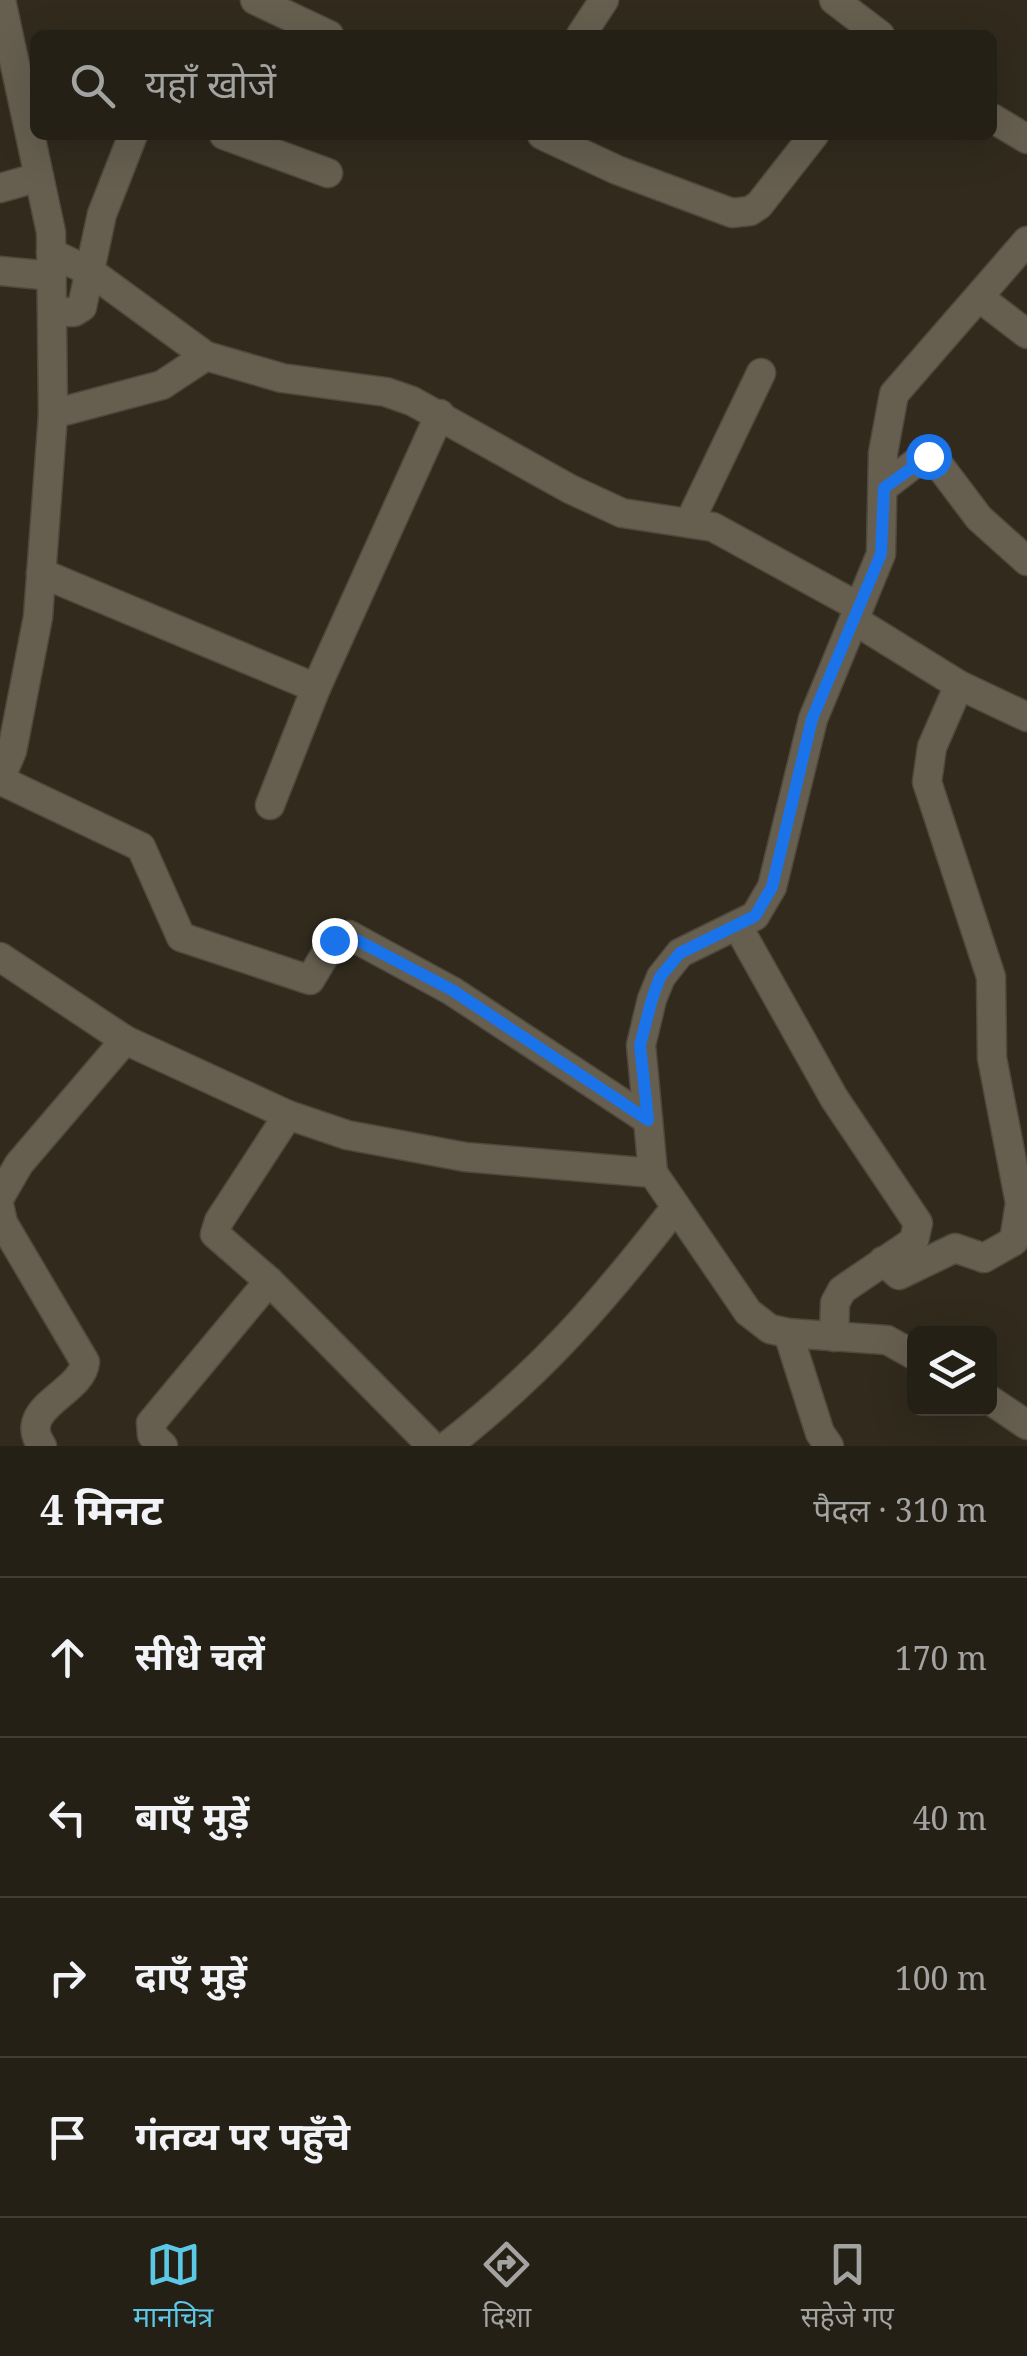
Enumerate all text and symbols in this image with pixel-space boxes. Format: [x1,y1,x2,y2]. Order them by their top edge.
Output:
search box [30,30,997,140]
text: यहाँ खोजें [145,57,276,109]
icon: search [65,58,120,113]
route start [906,434,952,480]
route end [312,918,358,964]
map controls [907,1326,997,1416]
button: layers [907,1326,997,1416]
text: 4 मिनट [40,1480,163,1537]
text: पैदल · 310 m [813,1488,987,1531]
text: सीधे चलें [135,1629,265,1681]
icon: ahead [40,1630,95,1685]
text: 170 m [895,1636,987,1679]
text: बाएँ मुड़ें [135,1789,249,1841]
icon: left [40,1790,95,1845]
text: 40 m [913,1796,987,1839]
text: दाएँ मुड़ें [135,1949,247,2001]
icon: right [40,1950,95,2005]
text: 100 m [895,1956,987,1999]
text: गंतव्य पर पहुँचे [135,2109,350,2161]
icon: arrive [40,2110,95,2165]
tab: मानचित्र [133,2237,213,2338]
tab: दिशा [479,2237,534,2338]
tab: सहेजे गए [801,2237,894,2338]

